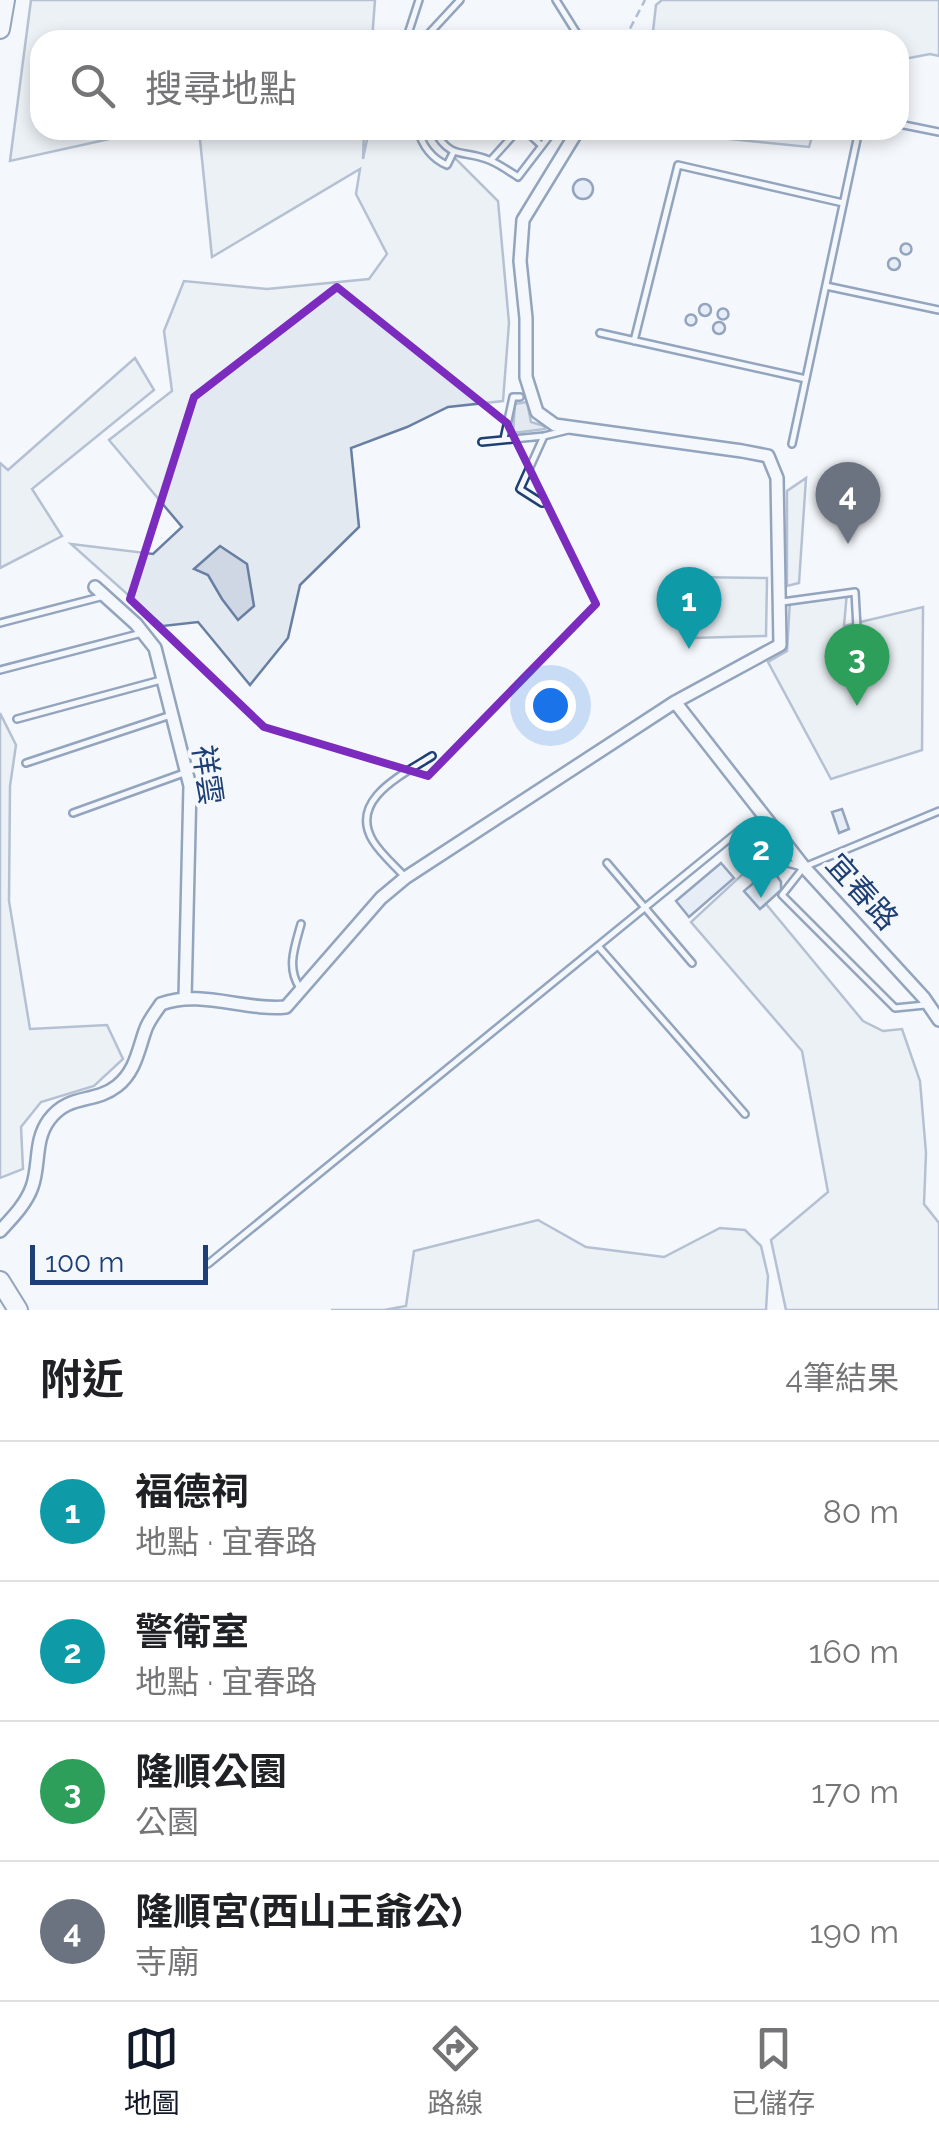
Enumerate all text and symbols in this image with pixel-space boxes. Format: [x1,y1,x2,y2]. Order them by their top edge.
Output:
search box [30,30,909,140]
icon: search [65,58,120,113]
text: 搜尋地點 [145,66,297,111]
pin: 4 [816,462,880,544]
pin: 1 [656,566,722,649]
pin: 3 [824,624,890,706]
your location [525,680,576,731]
street label: 祥雲 [186,743,229,807]
pin: 2 [728,816,794,898]
street label: 宜春路 [819,847,905,937]
scale bar [30,1240,208,1284]
text: 100 m [45,1246,124,1279]
text: 附近 [40,1355,124,1404]
text: 4筆結果 [786,1359,899,1396]
text: 福德祠 [135,1469,249,1514]
text: 1 [65,1493,80,1530]
text: 80 m [823,1493,899,1530]
text: 地點 · 宜春路 [135,1523,317,1560]
text: 警衛室 [135,1609,249,1654]
text: 2 [63,1633,82,1670]
text: 160 m [809,1633,899,1670]
text: 地點 · 宜春路 [135,1663,317,1700]
text: 隆順公園 [135,1749,287,1794]
text: 3 [64,1773,81,1810]
text: 170 m [811,1773,899,1810]
text: 公園 [135,1803,199,1840]
text: 隆順宮(西山王爺公) [135,1889,463,1934]
text: 4 [63,1913,82,1950]
text: 190 m [809,1913,899,1950]
text: 寺廟 [135,1943,199,1980]
tab: 地圖 [124,2021,180,2121]
tab: 路線 [427,2021,483,2121]
tab: 已儲存 [731,2021,815,2121]

